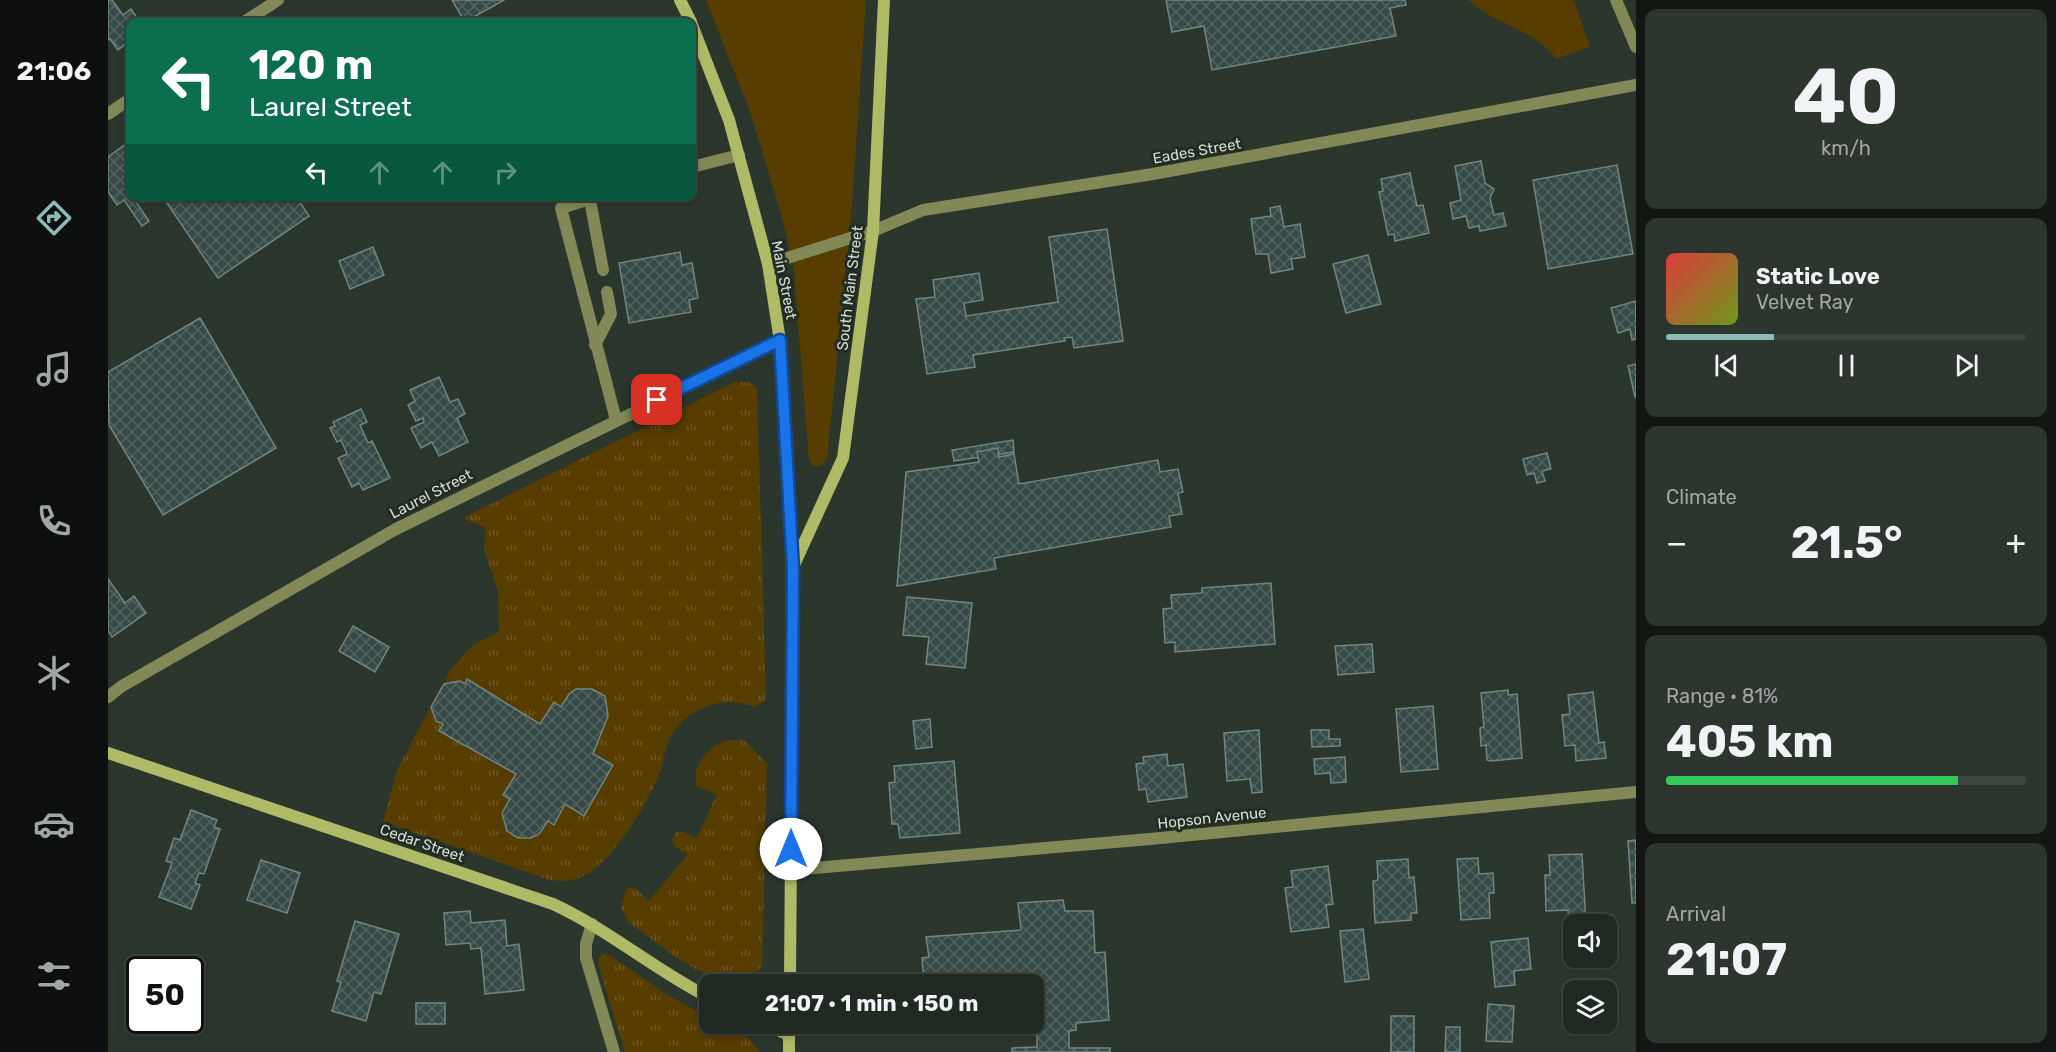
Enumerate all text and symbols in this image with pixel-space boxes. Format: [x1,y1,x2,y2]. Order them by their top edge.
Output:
text: 120 m [249,40,373,90]
icon: left [150,42,228,120]
text: 40 [1793,50,1899,143]
text: 21:06 [17,55,91,87]
text: Laurel Street [249,91,412,123]
street label: Eades Street [1151,134,1243,168]
text: km/h [1821,136,1871,160]
icon: left [300,156,333,189]
icon: ahead [363,156,396,189]
icon: ahead [426,156,459,189]
icon: right [489,156,522,189]
icon: directions [33,197,75,239]
street label: South Main Street [833,224,867,351]
street label: Main Street [768,239,800,321]
text: Static Love [1756,263,1880,290]
text: Velvet Ray [1756,290,1854,314]
icon: music [33,348,75,390]
icon: previous [1710,349,1743,382]
icon: pause [1830,349,1863,382]
icon: next [1950,349,1983,382]
pin [631,374,682,425]
icon: arrive [640,383,673,416]
street label: Laurel Street [387,465,475,523]
text: Climate [1666,485,1737,509]
icon: phone [33,500,75,542]
text: 21.5° [1790,516,1902,569]
text: − [1666,523,1687,562]
text: + [2005,523,2026,562]
icon: climate [33,652,75,694]
text: Range · 81% [1666,684,1778,708]
text: 405 km [1666,715,1834,768]
icon: car [33,803,75,845]
street label: Hopson Avenue [1157,803,1267,833]
position arrow [759,817,823,881]
street label: Cedar Street [377,820,467,866]
text: Arrival [1666,902,1726,926]
map controls [1563,914,1617,1034]
button: sound [1563,914,1617,968]
text: 21:07 [1666,933,1787,986]
icon: filters [33,955,75,997]
speed limit sign: 50 [126,956,204,1034]
button: layers [1563,980,1617,1034]
text: 21:07 · 1 min · 150 m [765,990,978,1017]

